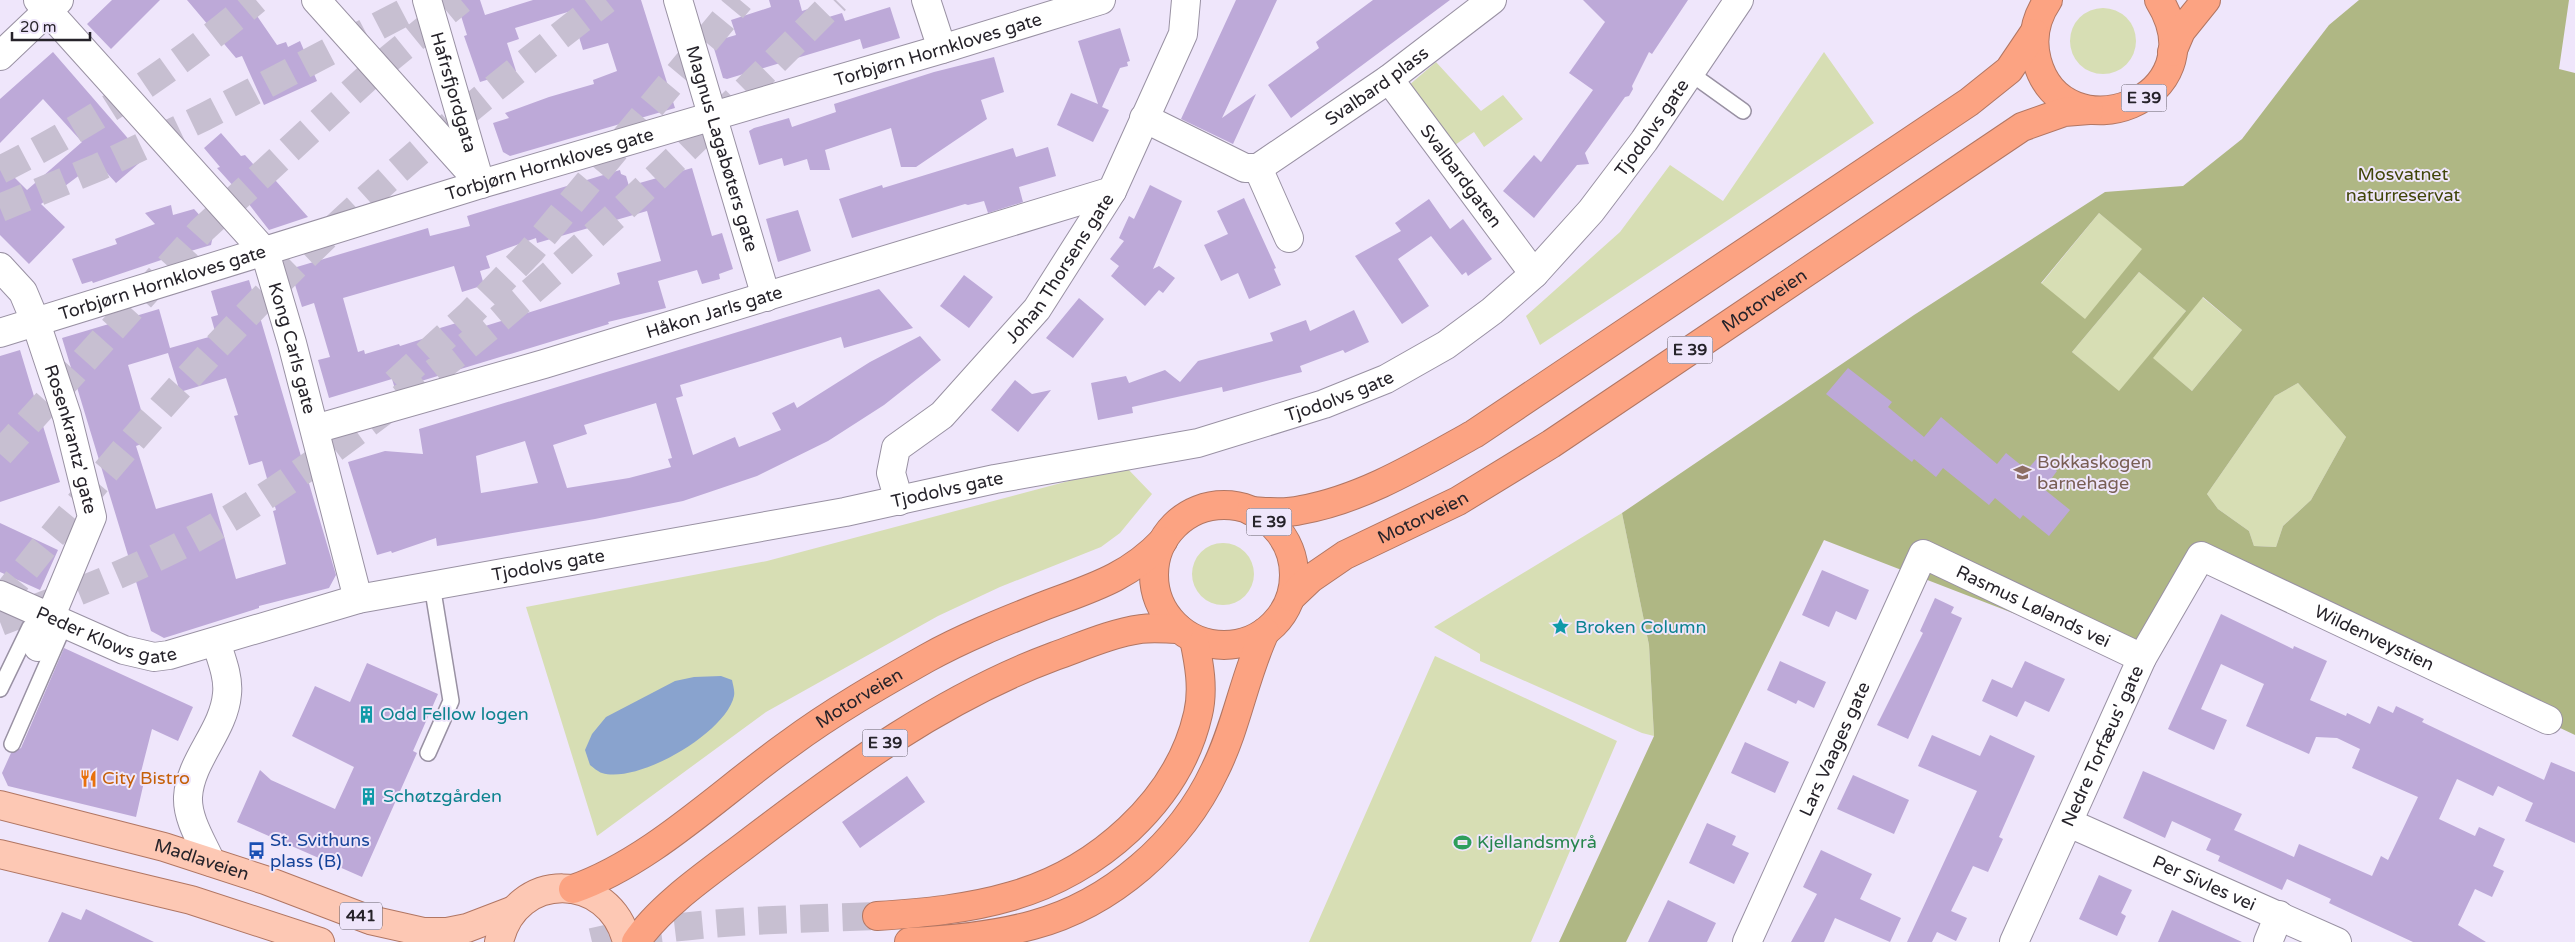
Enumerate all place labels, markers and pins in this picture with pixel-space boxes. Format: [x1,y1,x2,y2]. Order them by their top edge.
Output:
place label: Bokkaskogen barnehage [2037,451,2152,494]
school or university icon: Bokkaskogen barnehage [2013,462,2033,482]
place label: Broken Column [1575,616,1707,638]
place icon: Broken Column [1551,617,1571,637]
place label: Odd Fellow logen [380,703,529,725]
building icon: Odd Fellow logen [356,704,376,724]
place label: City Bistro [102,767,190,789]
restaurant icon: City Bistro [78,768,98,788]
place label: Schøtzgården [383,785,502,807]
building icon: Schøtzgården [359,786,379,806]
place label: St. Svithuns plass (B) [270,829,370,872]
place label: Kjellandsmyrå [1477,831,1597,853]
sports icon: Kjellandsmyrå [1453,832,1473,852]
bus stop icon: St. Svithuns plass (B) [246,840,266,860]

